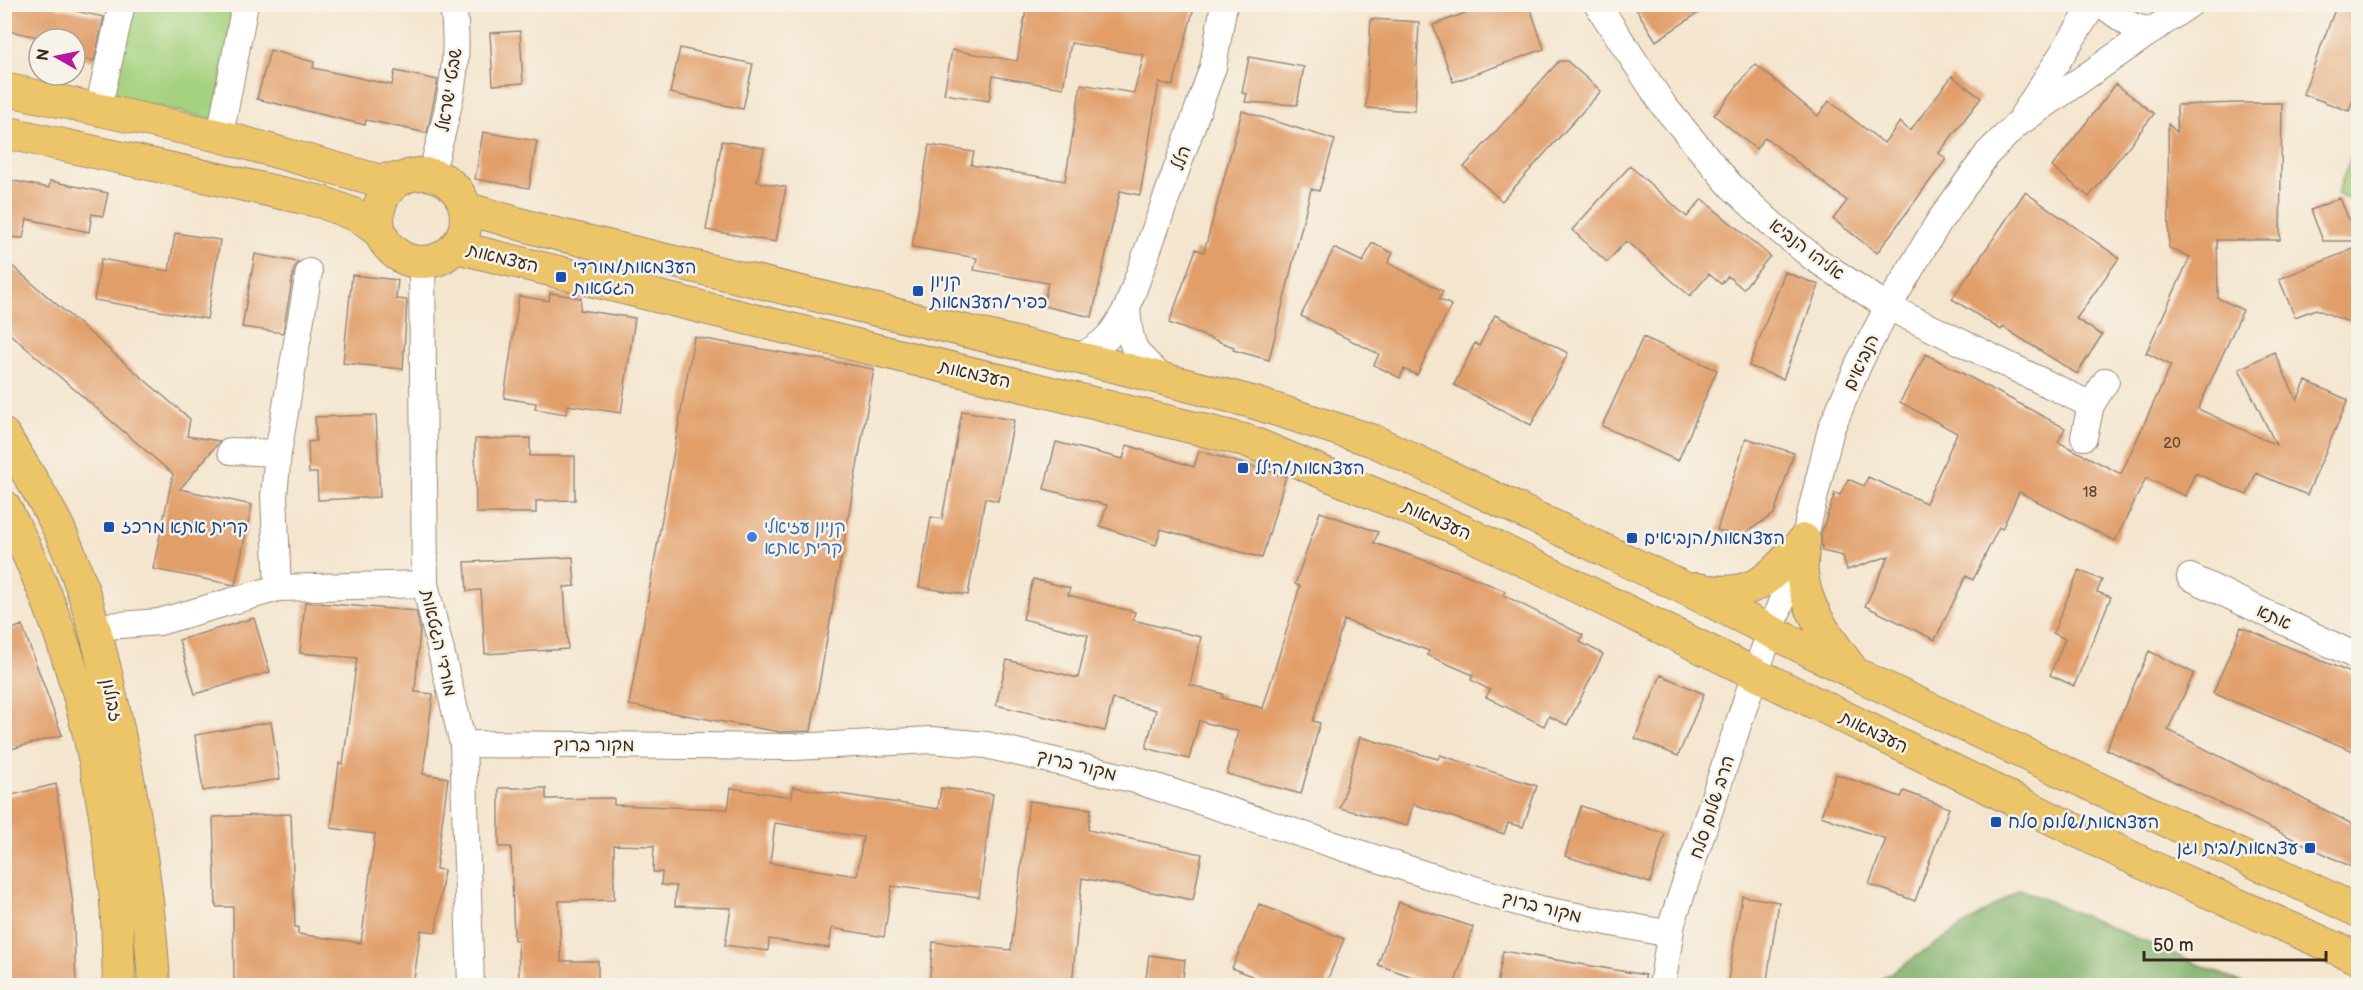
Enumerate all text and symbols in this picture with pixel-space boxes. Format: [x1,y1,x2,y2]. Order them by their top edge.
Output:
north arrow [27,27,87,87]
street label: שבטי ישראל [432,46,467,134]
text: N [33,47,54,62]
street label: הלל [1167,143,1196,173]
street label: אליהו הנביא [1765,214,1848,284]
street label: העצמאות [464,239,541,278]
place label: העצמאות/מורדי הגטאות [572,257,696,299]
marker: העצמאות/מורדי הגטאות [554,270,568,284]
place label: קניון כפיר/העצמאות [929,271,1047,313]
marker: קניון כפיר/העצמאות [911,284,925,298]
street label: הנביאים [1839,331,1884,394]
street label: העצמאות [936,356,1013,393]
house number: 20 [2163,434,2181,453]
place label: העצמאות/הילל [1255,458,1365,479]
marker: העצמאות/הילל [1236,461,1250,475]
house number: 18 [2083,483,2098,502]
street label: העצמאות [1398,496,1474,545]
place label: קרית אתא מרכז [121,517,248,538]
place label: קניון עזיאלי קרית אתא [764,517,846,559]
marker: קרית אתא מרכז [102,520,116,534]
place label: העצמאות/הנביאים [1644,528,1785,549]
marker: קניון עזיאלי קרית אתא [745,530,759,544]
marker: העצמאות/הנביאים [1625,531,1639,545]
street label: מורדי הגטאות [416,587,461,698]
street label: אתא [2253,600,2295,635]
street label: זבולון [97,677,126,724]
street label: העצמאות [1835,707,1911,758]
street label: מקור ברוך [553,735,635,756]
street label: מקור ברוך [1035,745,1119,786]
street label: הרב שלום סלח [1686,753,1739,862]
place label: העצמאות/שלום סלח [2008,812,2159,833]
marker: העצמאות/שלום סלח [1989,815,2003,829]
place label: עצמאות/בית וגן [2177,838,2298,859]
marker: עצמאות/בית וגן [2303,841,2317,855]
street label: מקור ברוך [1500,887,1584,928]
scale bar [2144,924,2326,962]
text: 50 m [2153,935,2194,956]

